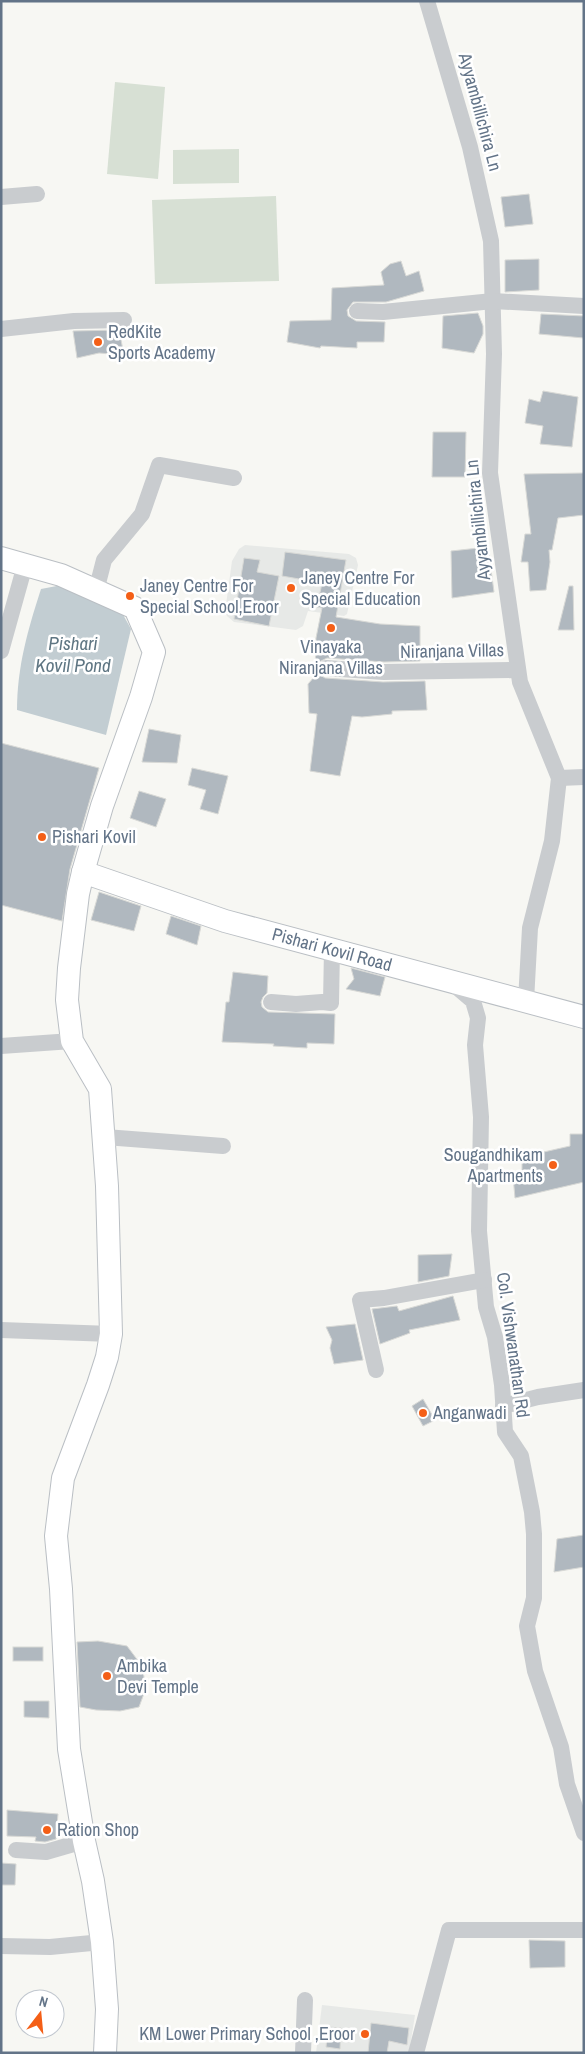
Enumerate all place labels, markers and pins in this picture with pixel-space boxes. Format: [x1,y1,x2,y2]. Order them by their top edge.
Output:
place label: RedKite Sports Academy [108,319,216,365]
marker: RedKite Sports Academy [92,336,104,348]
place label: Janey Centre For Special Education [301,565,421,611]
place label: Janey Centre For Special School,Eroor [140,573,279,619]
marker: Janey Centre For Special Education [285,582,297,594]
marker: Janey Centre For Special School,Eroor [124,590,136,602]
marker: Vinayaka Niranjana Villas [325,622,337,634]
place label: Vinayaka Niranjana Villas [279,634,383,680]
place label: Pishari Kovil [52,824,136,849]
marker: Pishari Kovil [36,831,48,843]
place label: Sougandhikam Apartments [444,1142,543,1188]
marker: Sougandhikam Apartments [547,1159,559,1171]
place label: Anganwadi [432,1400,507,1425]
marker: Anganwadi [417,1407,429,1419]
place label: Ambika Devi Temple [116,1653,199,1699]
marker: Ambika Devi Temple [101,1670,113,1682]
place label: Ration Shop [57,1817,139,1842]
marker: Ration Shop [41,1824,53,1836]
place label: KM Lower Primary School ,Eroor [139,2021,355,2046]
marker: KM Lower Primary School ,Eroor [359,2028,371,2040]

